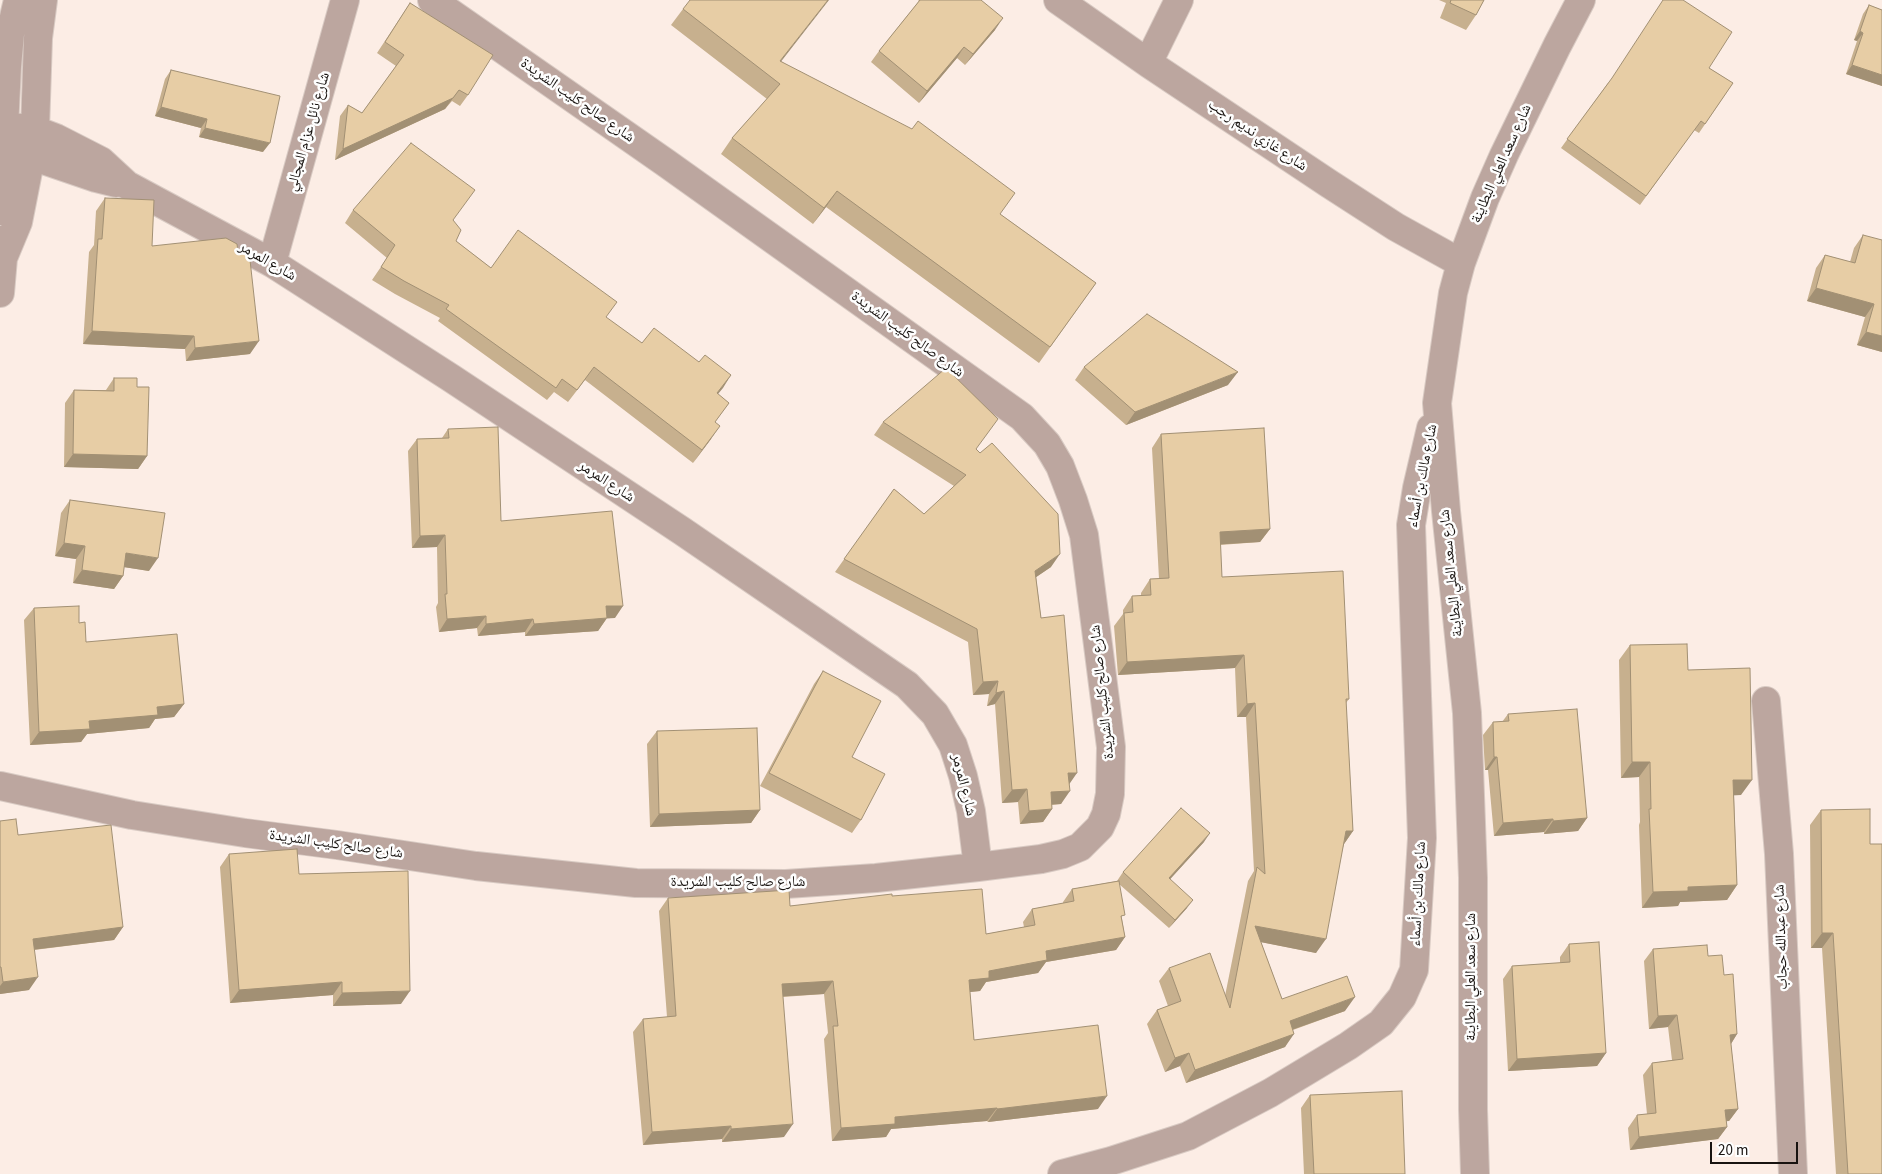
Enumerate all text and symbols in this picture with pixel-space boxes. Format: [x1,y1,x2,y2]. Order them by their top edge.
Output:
street label: شارع صالح كليب الشريدة [517,55,637,147]
street label: شارع نائل عزام المجالي [283,70,335,194]
street label: شارع غازي نديم رجب [1204,96,1310,176]
street label: شارع سعد العلي البطاينة [1468,102,1536,226]
street label: شارع المرمر [235,238,299,286]
street label: شارع صالح كليب الشريدة [847,288,967,382]
street label: شارع مالك بن أسماء [1404,423,1442,529]
street label: شارع المرمر [575,457,637,507]
street label: شارع سعد العلي البطاينة [1436,508,1468,638]
street label: شارع صالح كليب الشريدة [1087,624,1119,760]
street label: شارع المرمر [947,752,979,818]
street label: شارع صالح كليب الشريدة [268,827,404,863]
street label: شارع مالك بن أسماء [1407,841,1431,947]
street label: شارع صالح كليب الشريدة [671,874,805,892]
street label: شارع عبدالله حجاب [1771,884,1793,990]
street label: شارع سعد العلي البطاينة [1463,913,1481,1041]
scale bar [1712,1132,1800,1164]
text: 20 m [1718,1140,1748,1161]

